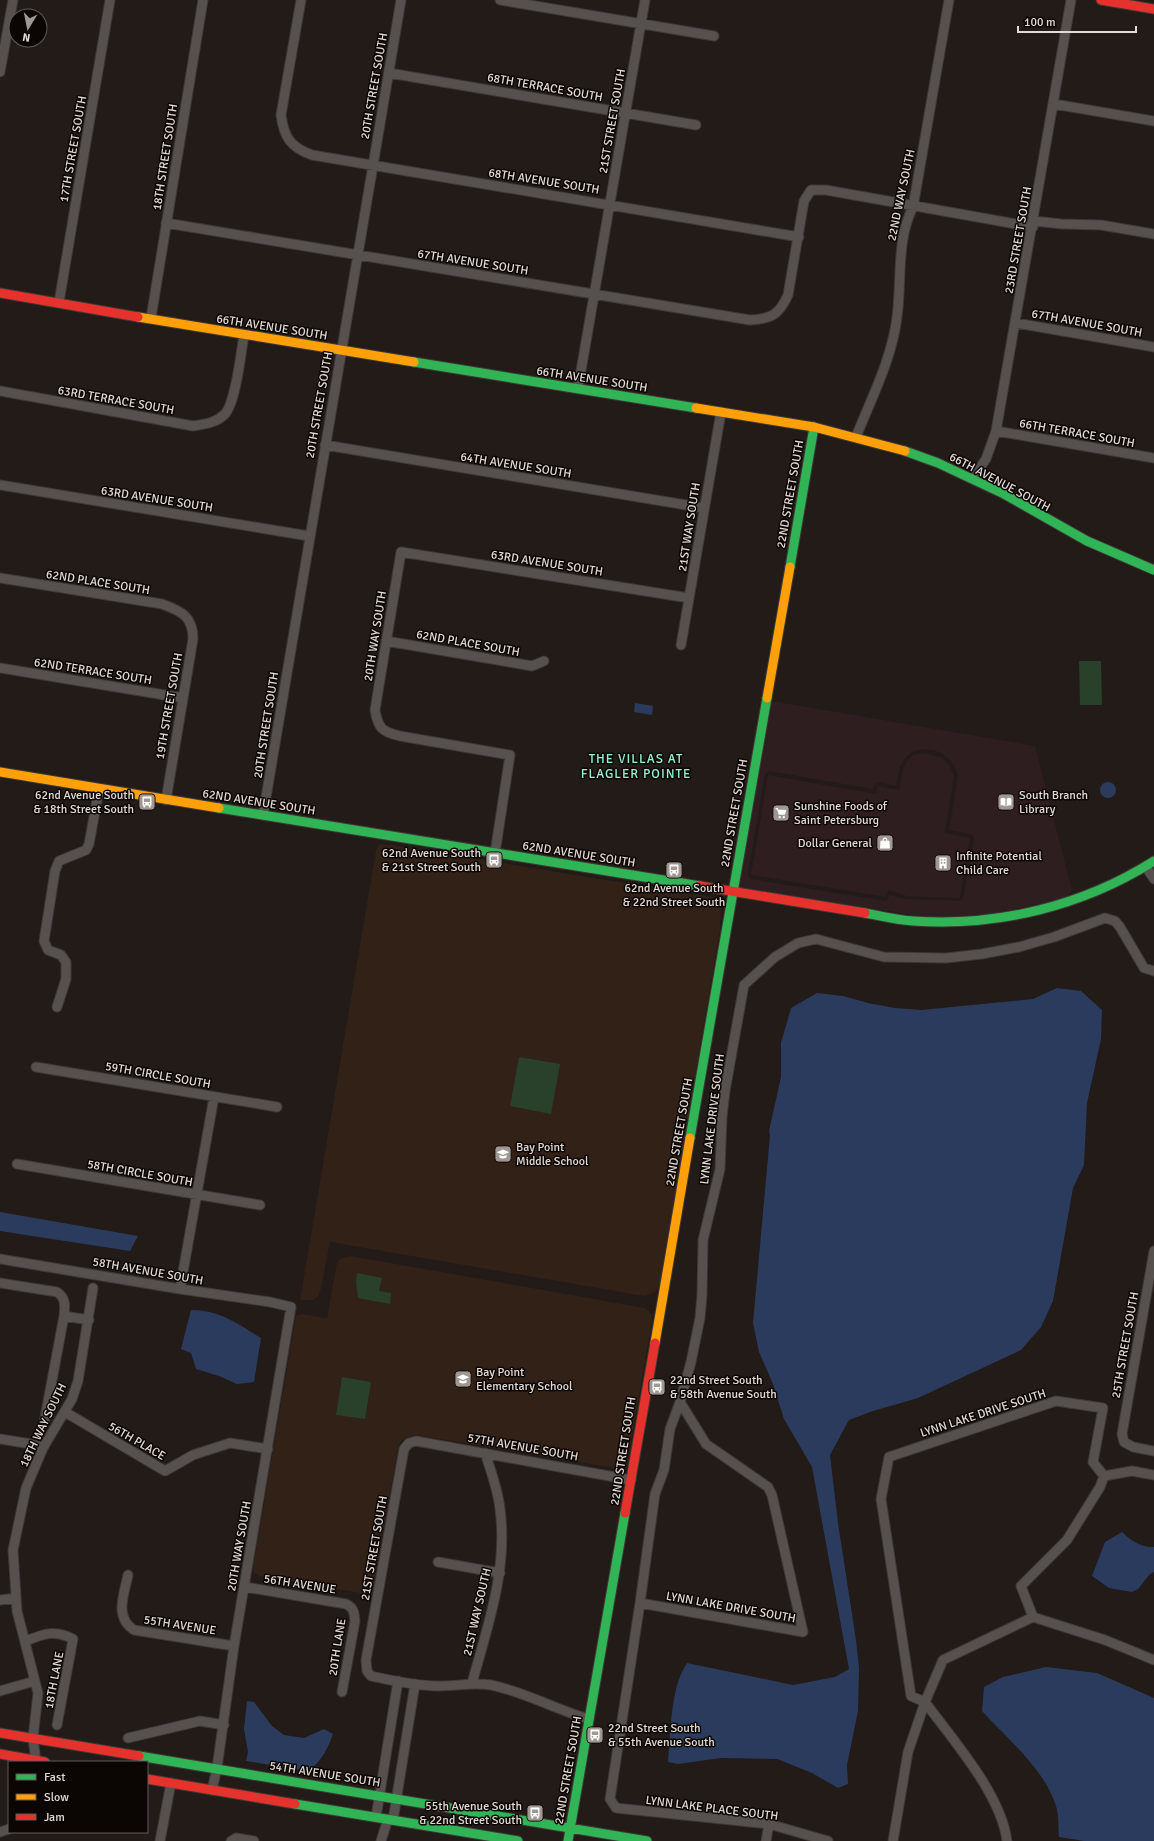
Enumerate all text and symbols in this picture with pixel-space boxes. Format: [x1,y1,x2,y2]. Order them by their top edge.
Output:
north arrow [8,8,48,48]
scale bar [1018,8,1136,34]
text: 100 m [1024,15,1056,30]
text: N [21,30,31,44]
street label: 20TH STREET SOUTH [358,32,391,140]
street label: 21ST STREET SOUTH [596,68,629,175]
street label: 68TH TERRACE SOUTH [486,70,604,105]
street label: 17TH STREET SOUTH [57,95,90,203]
street label: 18TH STREET SOUTH [150,103,181,211]
street label: 22ND WAY SOUTH [884,148,919,242]
street label: 68TH AVENUE SOUTH [487,165,600,198]
street label: 23RD STREET SOUTH [1002,185,1035,295]
street label: 67TH AVENUE SOUTH [416,246,529,279]
street label: 67TH AVENUE SOUTH [1030,306,1143,341]
street label: 66TH AVENUE SOUTH [215,311,328,344]
street label: 20TH STREET SOUTH [303,351,336,459]
street label: 66TH AVENUE SOUTH [535,363,648,396]
street label: 63RD TERRACE SOUTH [56,383,175,418]
street label: 66TH TERRACE SOUTH [1018,416,1136,451]
street label: 22ND STREET SOUTH [774,439,807,549]
street label: 64TH AVENUE SOUTH [459,449,572,482]
street label: 66TH AVENUE SOUTH [947,449,1053,515]
street label: 21ST WAY SOUTH [675,482,704,573]
street label: 63RD AVENUE SOUTH [100,483,214,516]
street label: 63RD AVENUE SOUTH [490,547,604,580]
street label: 62ND PLACE SOUTH [45,567,151,598]
street label: 20TH WAY SOUTH [361,590,390,682]
street label: 62ND PLACE SOUTH [415,627,521,660]
street label: 19TH STREET SOUTH [153,652,186,760]
street label: 62ND TERRACE SOUTH [33,655,153,688]
street label: 20TH STREET SOUTH [251,671,282,779]
district label: THE VILLAS AT FLAGLER POINTE [581,751,691,782]
street label: 22ND STREET SOUTH [718,758,751,868]
street label: 62ND AVENUE SOUTH [201,786,316,819]
place label: 62nd Avenue South & 18th Street South [33,788,134,817]
place label: South Branch Library [1019,788,1088,817]
bus stop icon: 62nd Avenue South & 18th Street South [137,792,157,812]
library icon: South Branch Library [996,792,1016,812]
place label: Sunshine Foods of Saint Petersburg [794,799,888,828]
supermarket icon: Sunshine Foods of Saint Petersburg [771,803,791,823]
shop icon: Dollar General [875,833,895,853]
place label: Dollar General [798,836,872,851]
street label: 62ND AVENUE SOUTH [521,838,636,871]
place label: 62nd Avenue South & 21st Street South [382,846,481,875]
place label: Infinite Potential Child Care [956,849,1042,878]
bus stop icon: 62nd Avenue South & 21st Street South [484,850,504,870]
building icon: Infinite Potential Child Care [933,853,953,873]
bus stop icon: 62nd Avenue South & 22nd Street South [664,860,684,880]
place label: 62nd Avenue South & 22nd Street South [623,881,725,910]
street label: LYNN LAKE DRIVE SOUTH [697,1053,728,1185]
street label: 59TH CIRCLE SOUTH [104,1059,212,1092]
street label: 22ND STREET SOUTH [663,1077,696,1187]
place label: Bay Point Middle School [516,1140,589,1169]
school or university icon: Bay Point Middle School [493,1144,513,1164]
street label: 58TH CIRCLE SOUTH [86,1157,194,1190]
street label: 58TH AVENUE SOUTH [91,1254,204,1289]
street label: 25TH STREET SOUTH [1109,1291,1142,1399]
place label: Bay Point Elementary School [476,1365,573,1394]
school or university icon: Bay Point Elementary School [453,1369,473,1389]
place label: 22nd Street South & 58th Avenue South [670,1373,777,1402]
bus stop icon: 22nd Street South & 58th Avenue South [647,1377,667,1397]
street label: 18TH WAY SOUTH [17,1381,70,1470]
street label: LYNN LAKE DRIVE SOUTH [918,1386,1048,1441]
street label: 22ND STREET SOUTH [608,1396,639,1506]
street label: 56TH PLACE [105,1419,168,1464]
street label: 57TH AVENUE SOUTH [466,1430,579,1465]
street label: 21ST STREET SOUTH [358,1495,391,1602]
street label: 20TH WAY SOUTH [224,1500,255,1592]
street label: 21ST WAY SOUTH [460,1567,495,1657]
street label: 56TH AVENUE [263,1571,337,1598]
street label: LYNN LAKE DRIVE SOUTH [665,1589,797,1626]
street label: 55TH AVENUE [143,1612,217,1639]
street label: 20TH LANE [326,1617,349,1677]
street label: 18TH LANE [42,1650,67,1710]
street label: 22ND STREET SOUTH [552,1715,585,1825]
place label: 22nd Street South & 55th Avenue South [608,1721,715,1750]
bus stop icon: 22nd Street South & 55th Avenue South [585,1725,605,1745]
street label: 54TH AVENUE SOUTH [268,1758,381,1791]
legend [8,1761,148,1833]
text: Fast [44,1770,65,1785]
text: Slow [44,1790,69,1805]
street label: LYNN LAKE PLACE SOUTH [645,1793,779,1824]
place label: 55th Avenue South & 22nd Street South [419,1799,522,1828]
bus stop icon: 55th Avenue South & 22nd Street South [525,1803,545,1823]
text: Jam [44,1810,65,1825]

